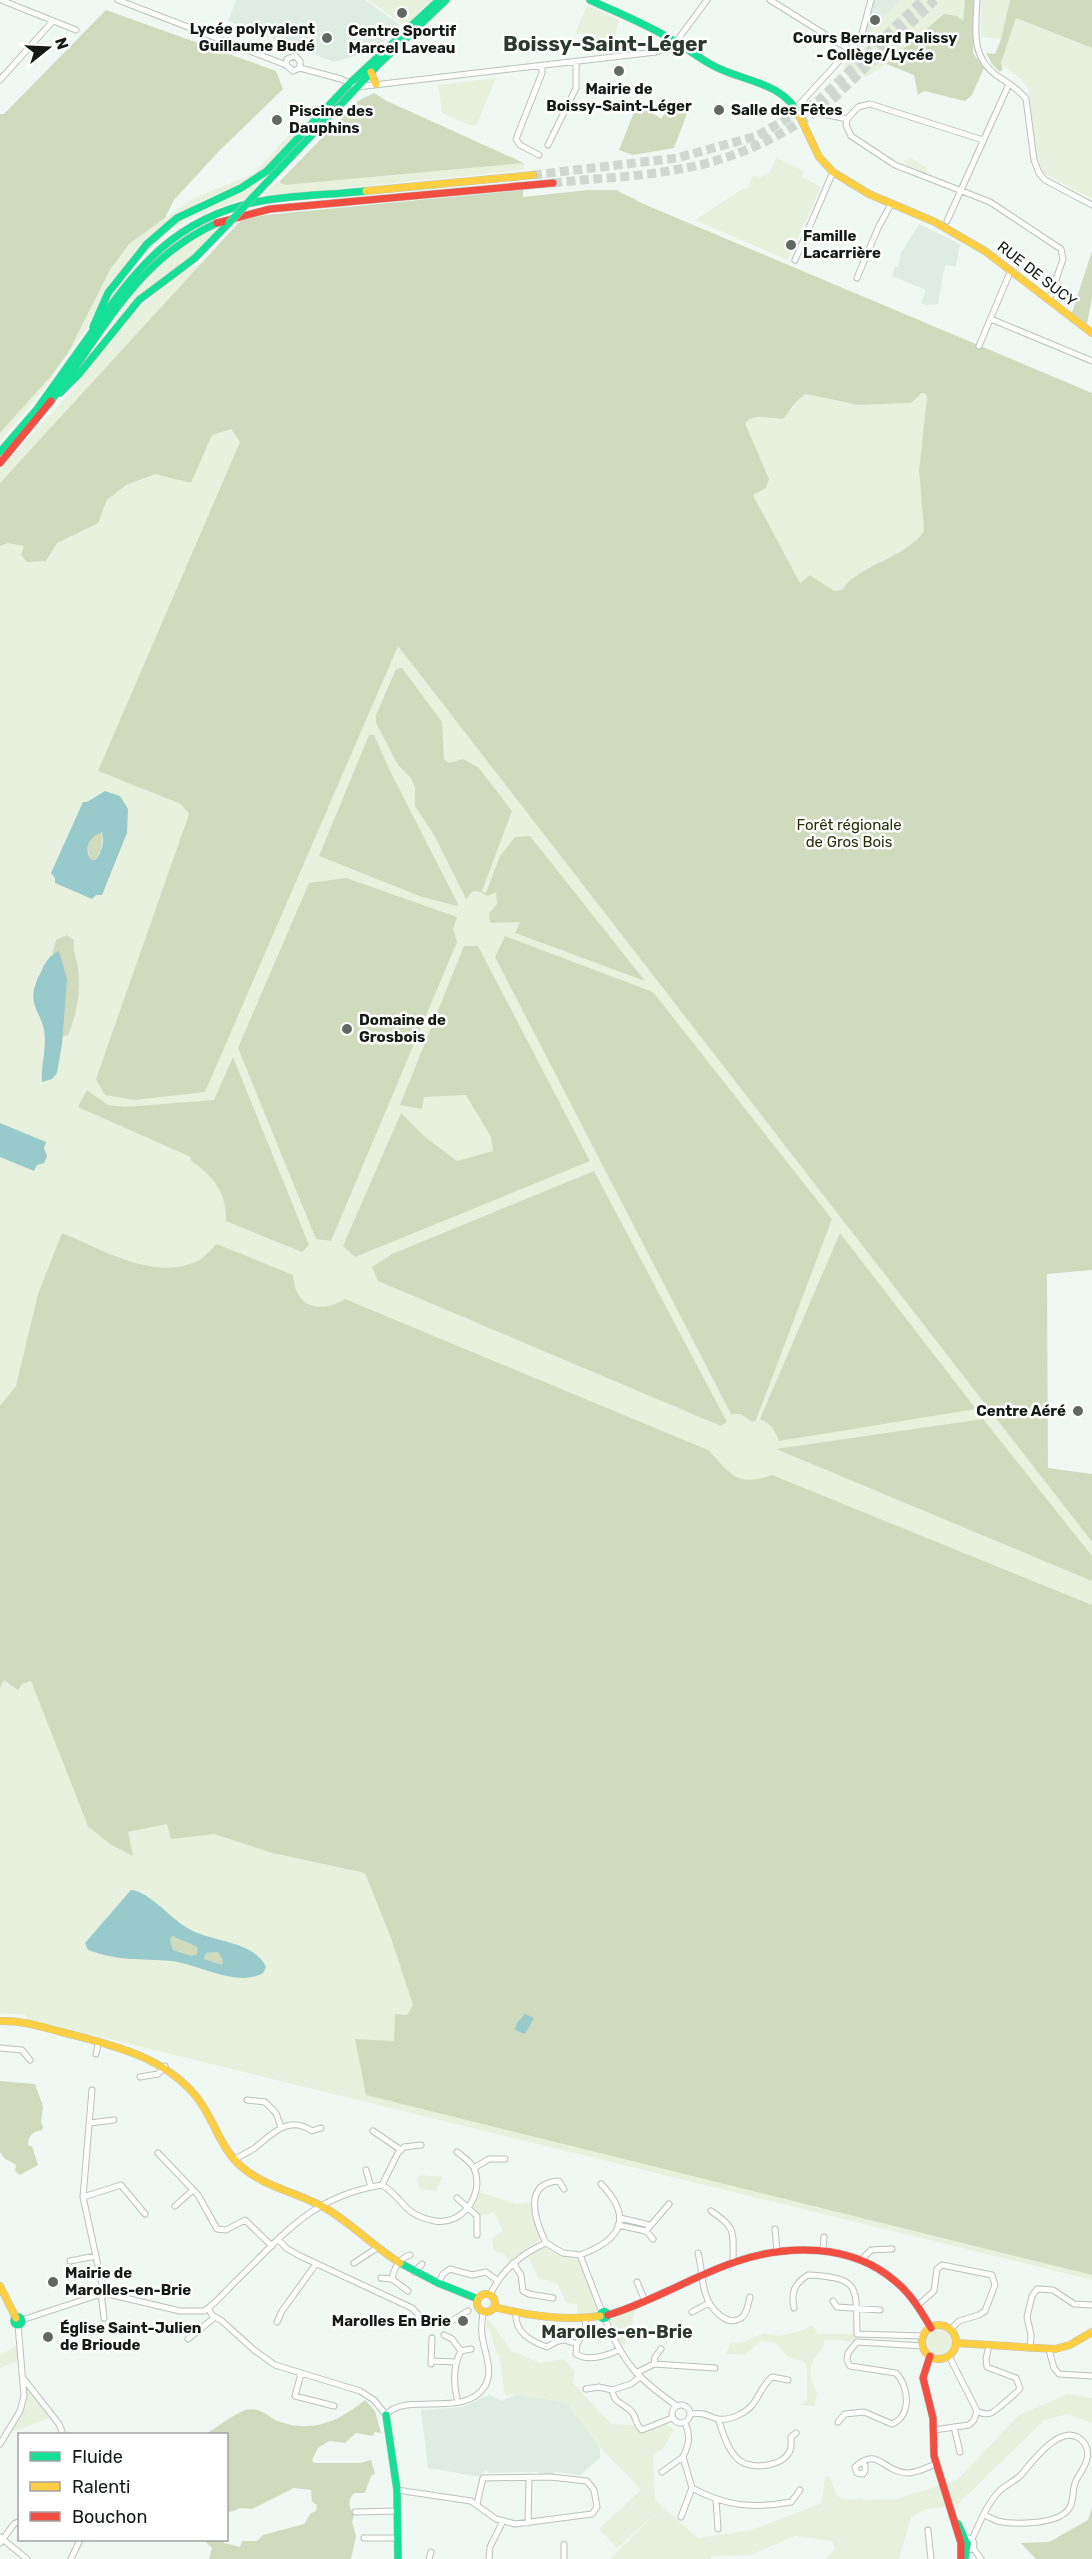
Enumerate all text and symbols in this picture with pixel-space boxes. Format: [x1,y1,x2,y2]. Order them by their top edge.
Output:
marker: Centre Sportif Marcel Laveau [395,6,409,20]
marker: Cours Bernard Palissy - Collège/Lycée [868,13,882,27]
north arrow [18,18,78,78]
place label: Lycée polyvalent Guillaume Budé [190,20,315,55]
place label: Centre Sportif Marcel Laveau [348,22,456,57]
place label: Cours Bernard Palissy - Collège/Lycée [793,29,957,64]
marker: Lycée polyvalent Guillaume Budé [320,31,334,45]
district label: Boissy-Saint-Léger [503,31,707,56]
text: N [51,35,73,52]
marker: Mairie de Boissy-Saint-Léger [612,64,626,78]
place label: Mairie de Boissy-Saint-Léger [546,80,692,115]
place label: Salle des Fêtes [731,101,843,119]
place label: Piscine des Dauphins [289,102,373,137]
marker: Salle des Fêtes [712,103,726,117]
marker: Piscine des Dauphins [270,113,284,127]
place label: Famille Lacarrière [803,227,881,262]
marker: Famille Lacarrière [784,238,798,252]
street label: RUE DE SUCY [994,238,1080,311]
park label: Forêt régionale de Gros Bois [796,816,902,851]
place label: Domaine de Grosbois [359,1011,446,1046]
marker: Domaine de Grosbois [340,1022,354,1036]
place label: Centre Aéré [976,1402,1066,1420]
marker: Centre Aéré [1071,1404,1085,1418]
place label: Mairie de Marolles-en-Brie [65,2264,191,2299]
marker: Mairie de Marolles-en-Brie [46,2275,60,2289]
place label: Marolles En Brie [332,2312,451,2330]
marker: Marolles En Brie [456,2314,470,2328]
place label: Église Saint-Julien de Brioude [60,2319,201,2354]
district label: Marolles-en-Brie [541,2321,693,2343]
marker: Église Saint-Julien de Brioude [41,2330,55,2344]
legend [18,2433,228,2541]
text: Fluide [72,2446,123,2468]
text: Ralenti [72,2476,130,2498]
text: Bouchon [72,2506,147,2528]

